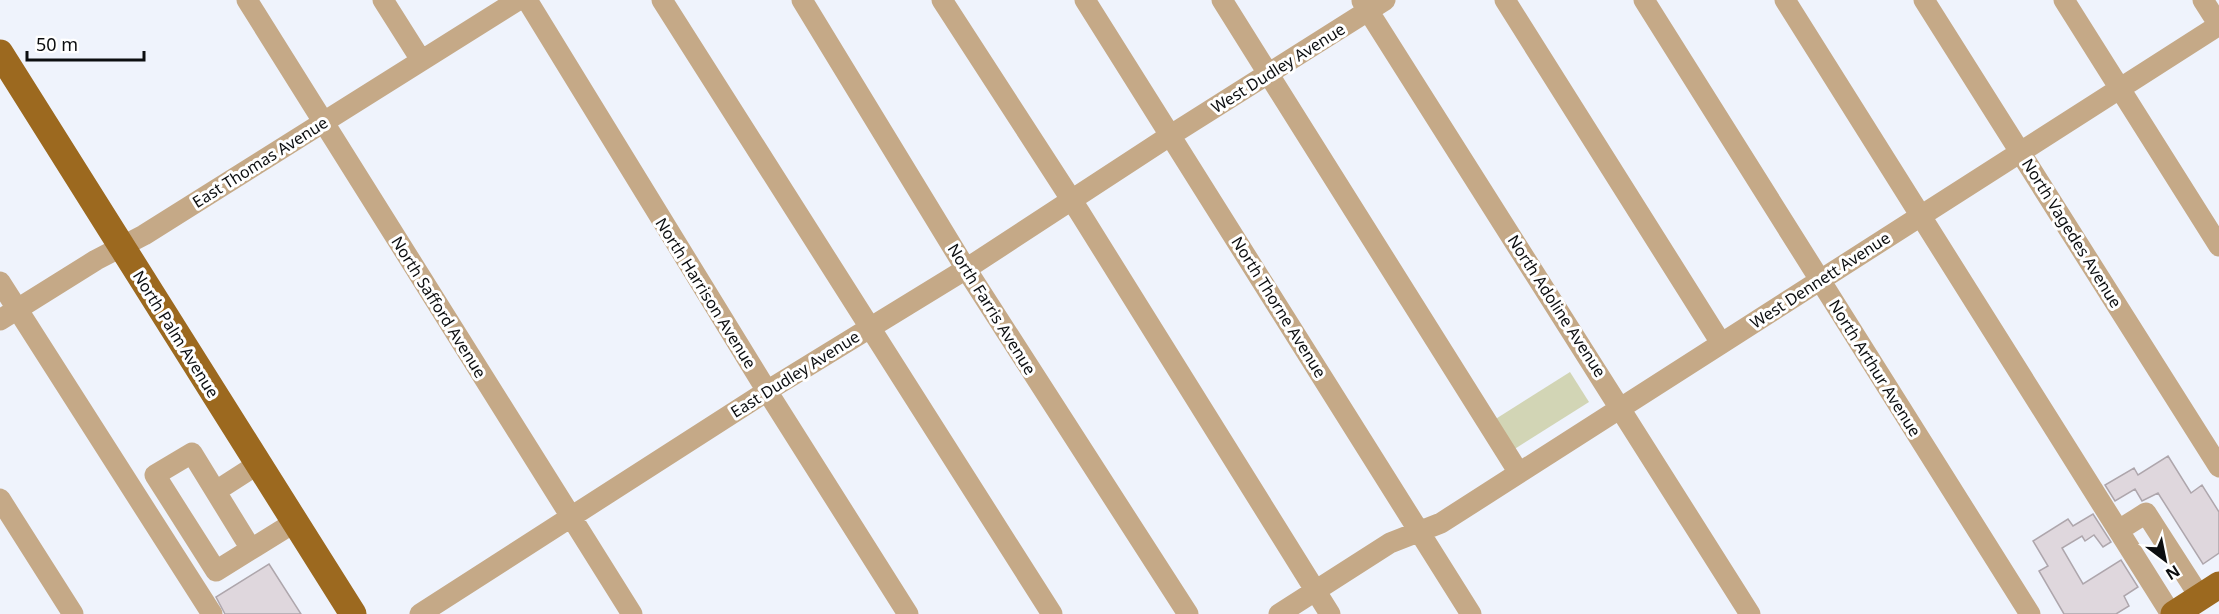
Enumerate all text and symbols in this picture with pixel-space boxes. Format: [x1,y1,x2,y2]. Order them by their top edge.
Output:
street label: West Dudley Avenue [1207,18,1349,118]
scale bar [27,24,144,62]
text: 50 m [36,32,78,56]
street label: East Thomas Avenue [188,111,332,213]
street label: North Vagedes Avenue [2017,154,2127,312]
street label: North Harrison Avenue [651,213,761,373]
street label: West Dennett Avenue [1746,227,1894,333]
street label: North Adoline Avenue [1503,231,1611,381]
street label: North Safford Avenue [386,232,492,382]
street label: North Thorne Avenue [1227,232,1331,382]
street label: North Farris Avenue [943,239,1041,379]
street label: North Palm Avenue [128,266,224,402]
street label: North Arthur Avenue [1824,295,1926,441]
street label: East Dudley Avenue [726,325,864,423]
north arrow [2135,530,2195,590]
text: N [2162,560,2184,585]

